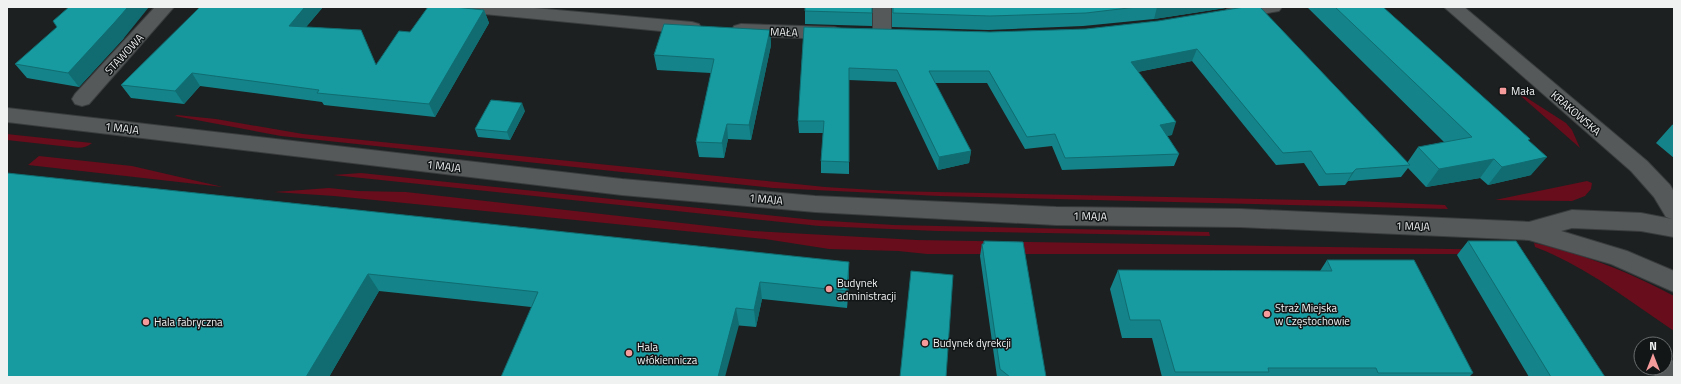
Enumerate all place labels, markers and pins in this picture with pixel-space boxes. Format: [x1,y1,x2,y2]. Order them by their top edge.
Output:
place label: Mała [1511,83,1535,99]
marker: Mała [1498,86,1508,96]
place label: Budynek administracji [837,275,896,304]
marker: Budynek administracji [824,284,834,294]
place label: Straż Miejska w Częstochowie [1275,300,1350,329]
marker: Straż Miejska w Częstochowie [1262,309,1272,319]
place label: Hala fabryczna [154,314,223,330]
marker: Hala fabryczna [141,317,151,327]
place label: Budynek dyrekcji [933,335,1011,351]
marker: Budynek dyrekcji [920,338,930,348]
place label: Hala włókiennicza [637,339,698,368]
marker: Hala włókiennicza [624,348,634,358]

